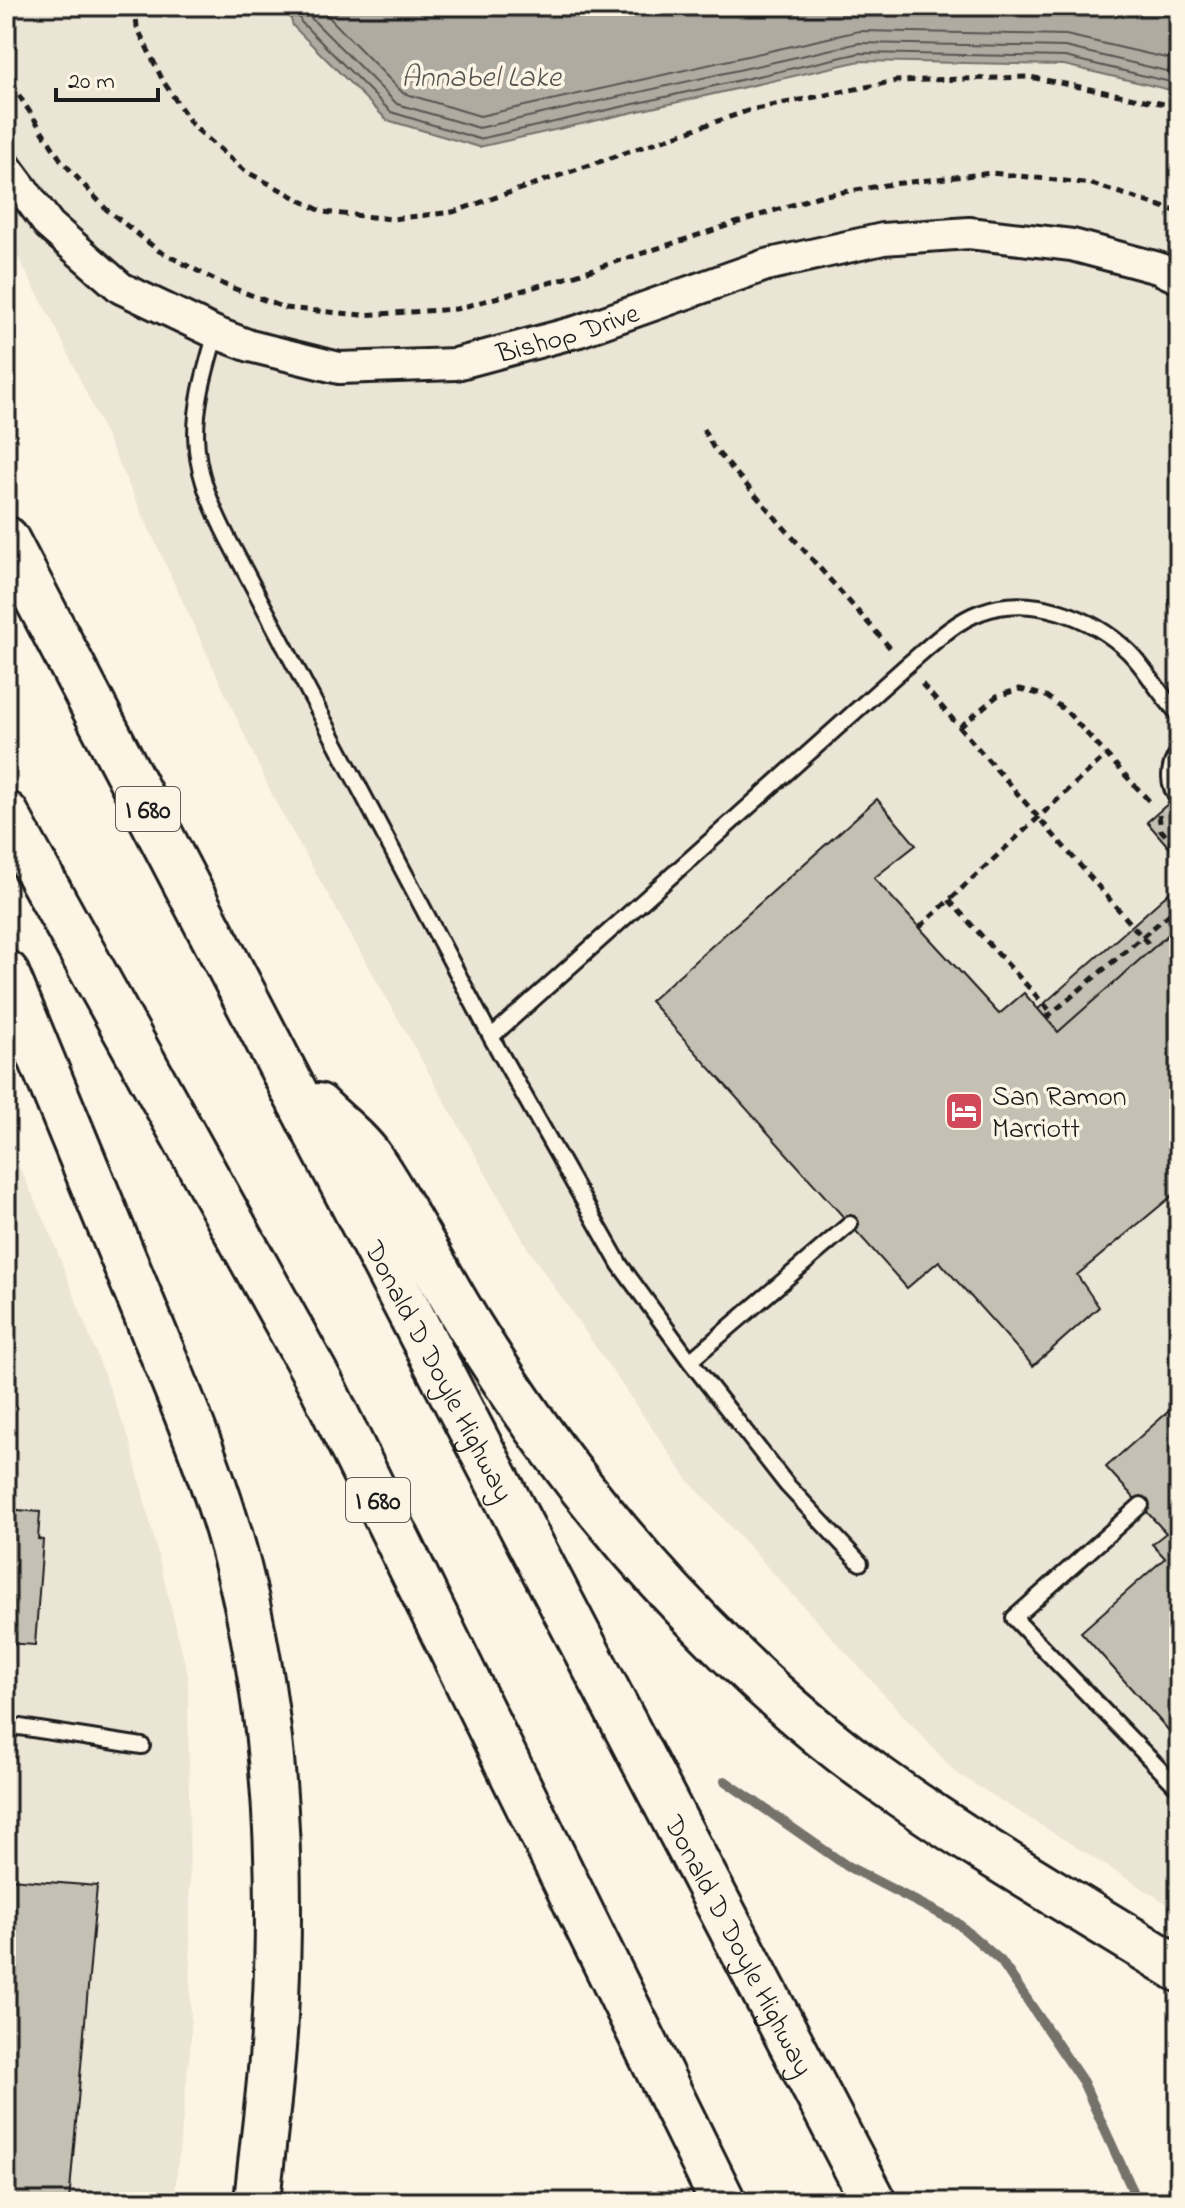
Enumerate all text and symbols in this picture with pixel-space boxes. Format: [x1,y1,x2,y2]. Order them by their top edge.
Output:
scale bar [56,52,158,102]
water label: Annabel Lake [401,57,563,101]
text: 20 m [68,65,115,100]
street label: Bishop Drive [492,294,646,376]
road number: I 680 [116,787,180,831]
place label: San Ramon Marriott [992,1078,1127,1151]
hotel icon: San Ramon Marriott [943,1090,985,1132]
street label: Donald D Doyle Highway [351,1234,522,1510]
road number: I 680 [346,1478,410,1522]
street label: Donald D Doyle Highway [651,1808,822,2084]

